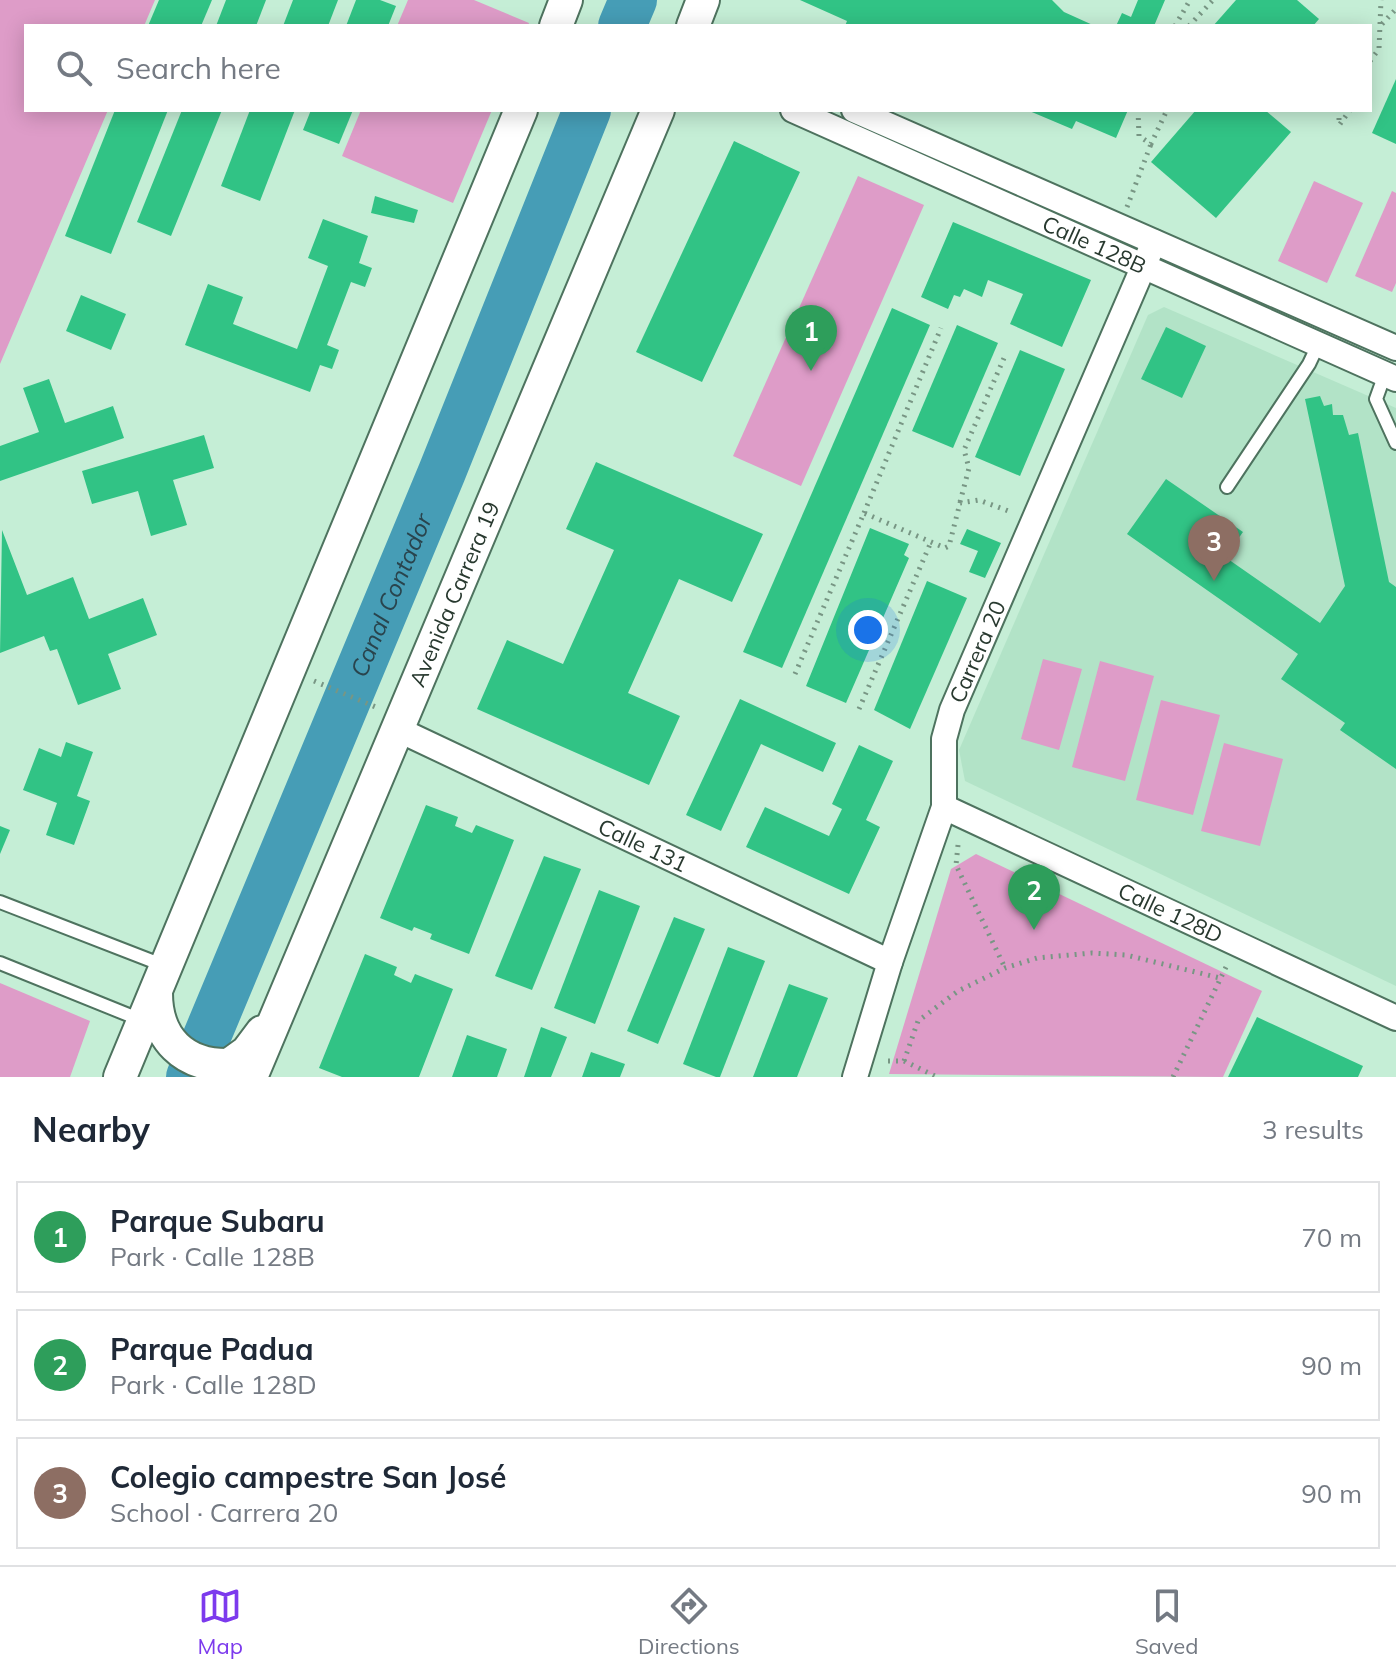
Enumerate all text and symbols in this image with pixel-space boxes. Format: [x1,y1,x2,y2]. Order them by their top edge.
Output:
search box [24,24,1372,112]
icon: search [52,46,96,90]
text: Search here [116,49,281,87]
street label: Calle 128B [1038,209,1151,280]
pin: 1 [785,305,837,371]
street label: Avenida Carrera 19 [403,497,506,691]
water label: Canal Contador [343,508,438,681]
pin: 3 [1188,515,1240,581]
street label: Carrera 20 [943,596,1012,707]
your location [848,610,888,650]
street label: Calle 131 [594,812,692,878]
pin: 2 [1008,864,1060,930]
street label: Calle 128D [1114,876,1227,949]
text: Nearby [32,1108,150,1151]
text: 3 results [1262,1113,1364,1146]
text: Parque Subaru [110,1202,325,1240]
text: 1 [52,1221,68,1254]
text: 70 m [1301,1221,1362,1254]
text: Park · Calle 128B [110,1240,315,1273]
text: Parque Padua [110,1330,314,1368]
text: 2 [52,1349,68,1382]
text: 90 m [1301,1349,1362,1382]
text: Park · Calle 128D [110,1368,317,1401]
text: Colegio campestre San José [110,1458,506,1496]
text: 3 [52,1477,68,1510]
text: 90 m [1301,1477,1362,1510]
text: School · Carrera 20 [110,1496,338,1529]
tab: Map [198,1584,243,1660]
tab: Directions [638,1584,740,1660]
tab: Saved [1135,1584,1198,1660]

